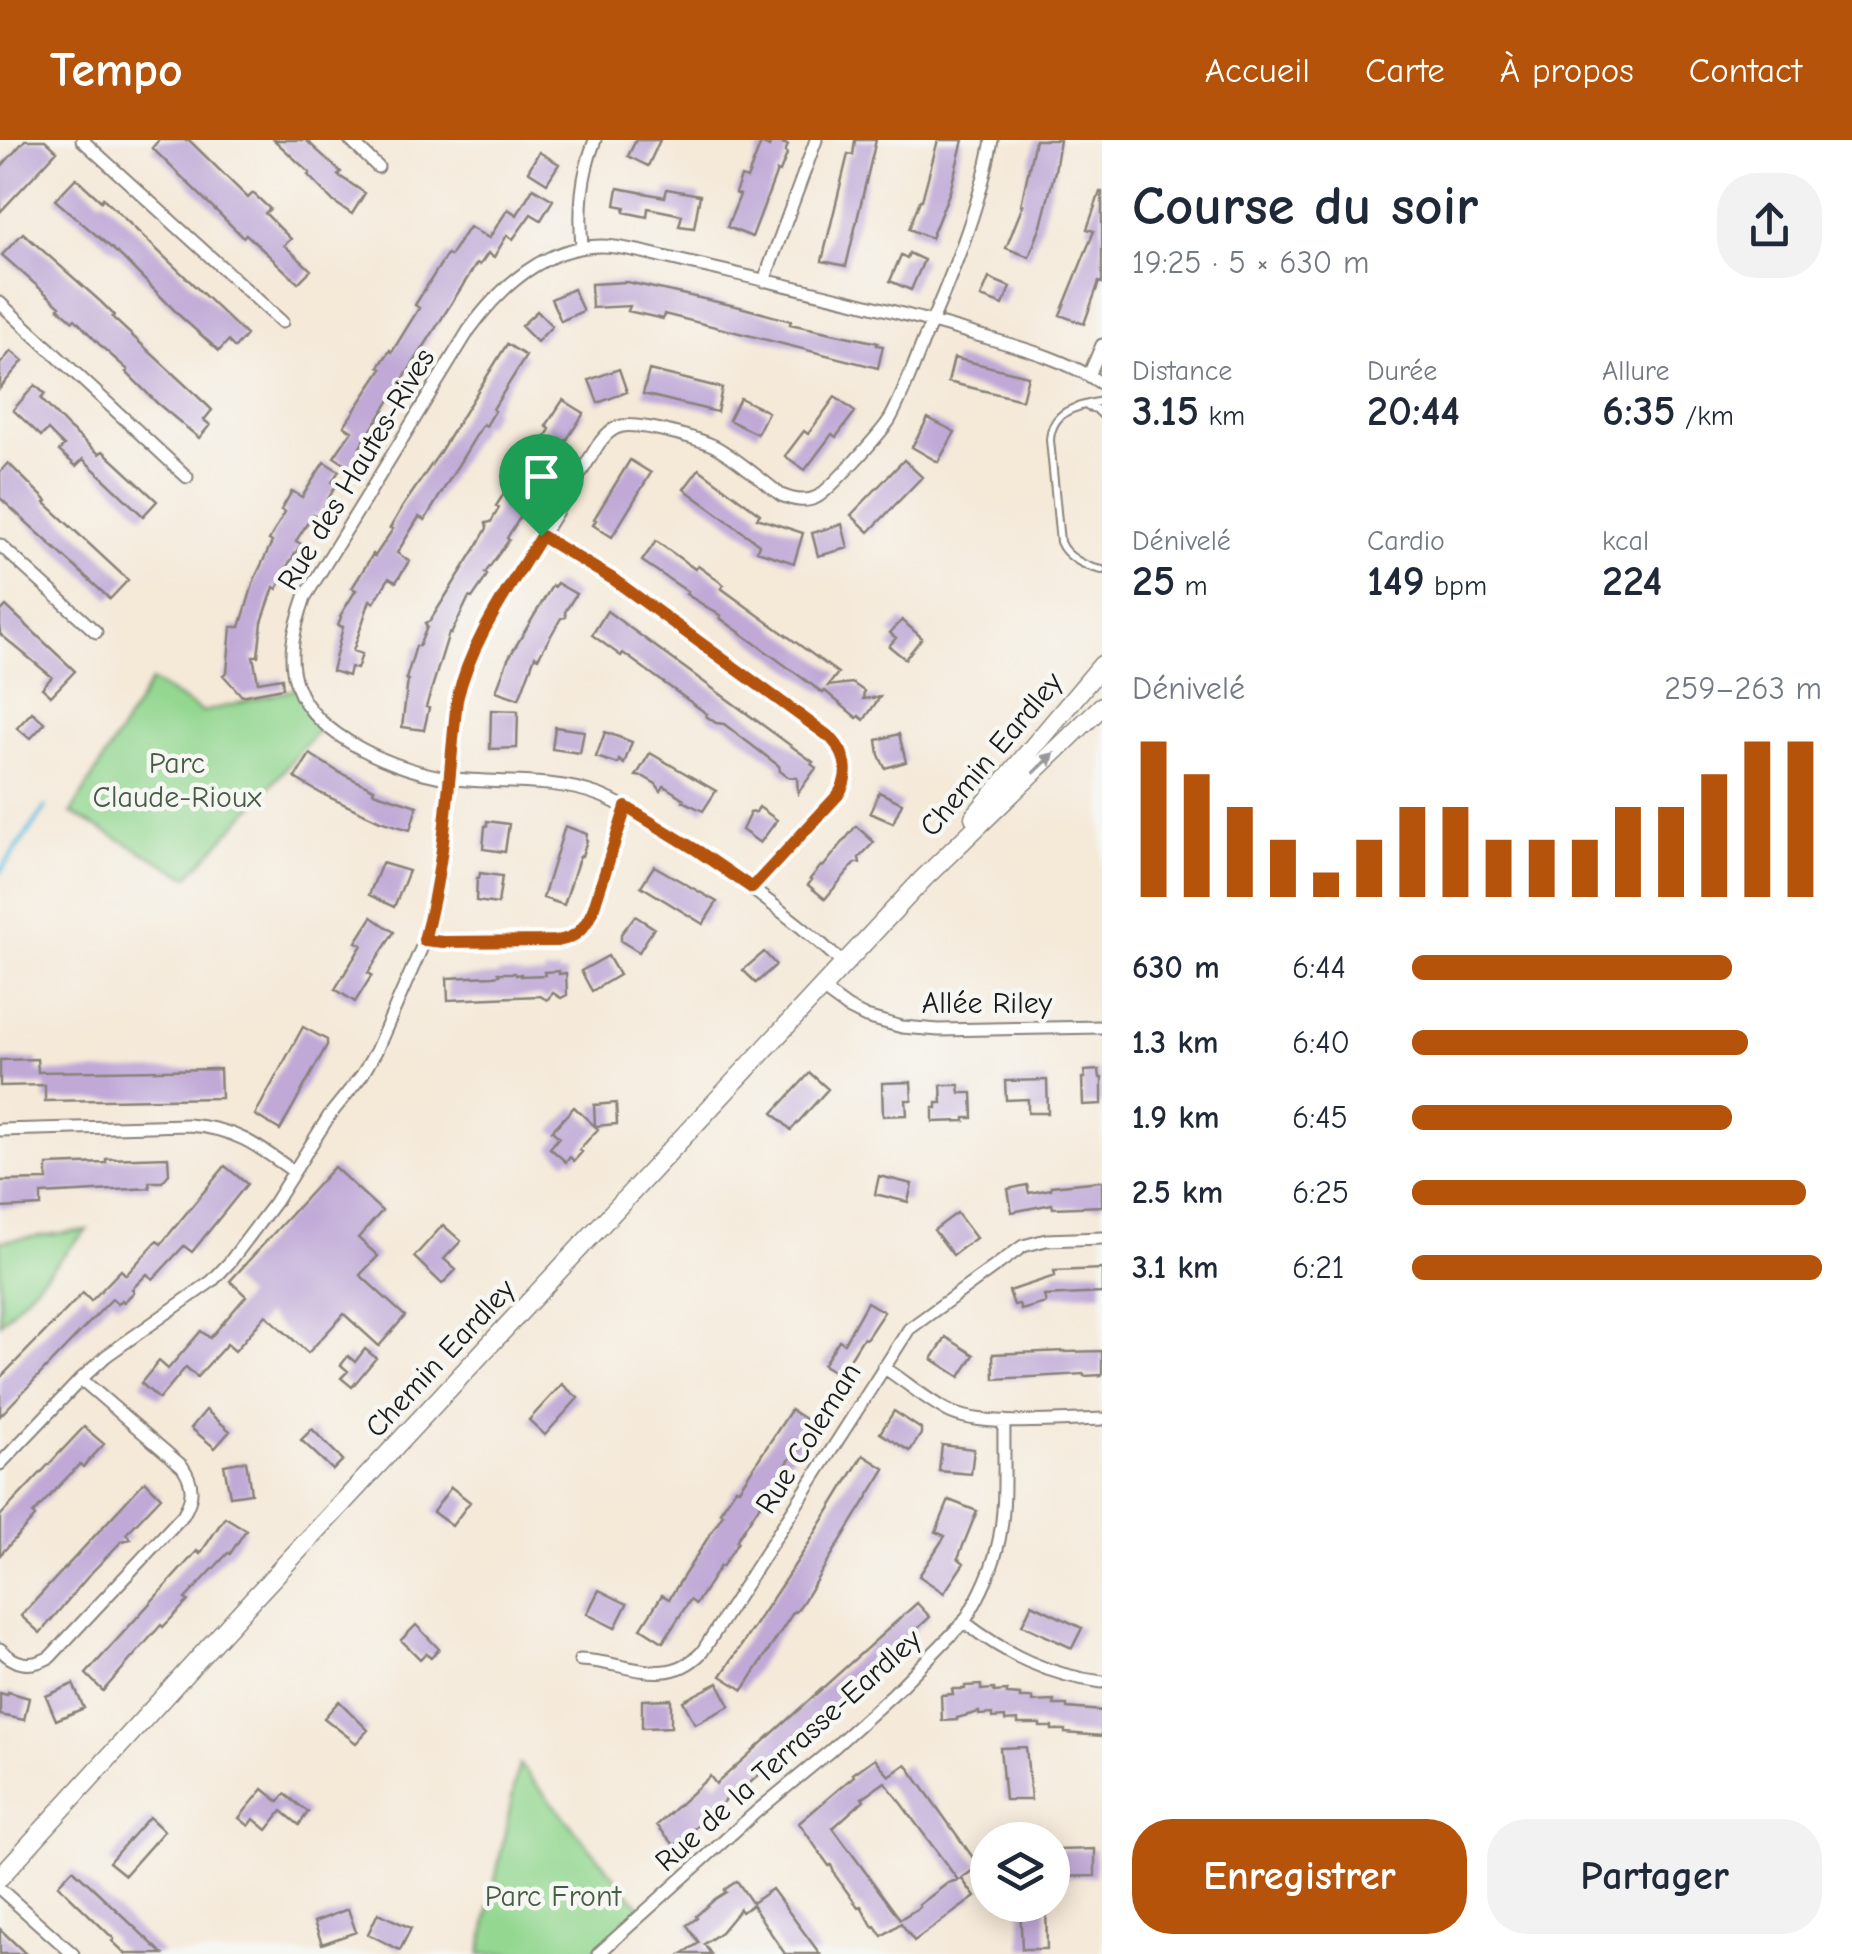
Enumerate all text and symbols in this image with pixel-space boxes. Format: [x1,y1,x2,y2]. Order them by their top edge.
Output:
text: Tempo [50,43,183,98]
text: Accueil [1205,50,1310,91]
text: Carte [1365,50,1445,91]
text: À propos [1500,50,1634,91]
text: Contact [1689,50,1802,91]
button: share [1717,173,1822,278]
text: Course du soir [1132,174,1478,238]
text: 19:25 · 5 × 630 m [1132,244,1369,281]
street label: Rue des Hautes-Rives [270,342,442,596]
text: Distance [1132,355,1232,387]
text: Durée [1367,355,1437,387]
text: Allure [1602,355,1669,387]
text: 3.15 [1132,387,1199,436]
text: 20:44 [1367,387,1460,436]
text: 6:35 [1602,387,1676,436]
text: km [1199,400,1245,432]
text: /km [1676,400,1734,432]
pin [499,434,584,537]
icon: arrive [514,449,569,504]
text: Dénivelé [1132,525,1231,557]
text: Cardio [1367,525,1445,557]
text: kcal [1602,525,1649,557]
text: 25 [1132,557,1175,606]
text: 149 [1367,557,1425,606]
text: 224 [1602,557,1662,606]
text: m [1175,570,1208,602]
text: bpm [1425,570,1487,602]
street label: Chemin Eardley [913,665,1070,843]
text: Dénivelé [1132,670,1245,707]
text: 259–263 m [1664,670,1822,707]
park label: Parc Claude-Rioux [93,746,262,815]
one-way arrow [1031,752,1055,775]
text: 630 m [1132,949,1220,986]
text: 6:44 [1292,949,1346,986]
street label: Allée Riley [922,986,1053,1021]
text: 1.3 km [1132,1024,1219,1061]
text: 6:40 [1292,1024,1350,1061]
text: 1.9 km [1132,1099,1220,1136]
text: 6:45 [1292,1099,1348,1136]
text: 2.5 km [1132,1174,1223,1211]
text: 6:25 [1292,1174,1349,1211]
text: 3.1 km [1132,1249,1219,1286]
text: 6:21 [1292,1249,1345,1286]
street label: Chemin Eardley [358,1272,523,1445]
street label: Rue Coleman [748,1356,869,1520]
street label: Rue de la Terrasse-Eardley [648,1621,929,1879]
button: Enregistrer [1132,1819,1467,1934]
button: Partager [1487,1819,1822,1934]
map controls [970,1822,1070,1922]
button: layers [970,1822,1070,1922]
park label: Parc Front [485,1879,623,1914]

